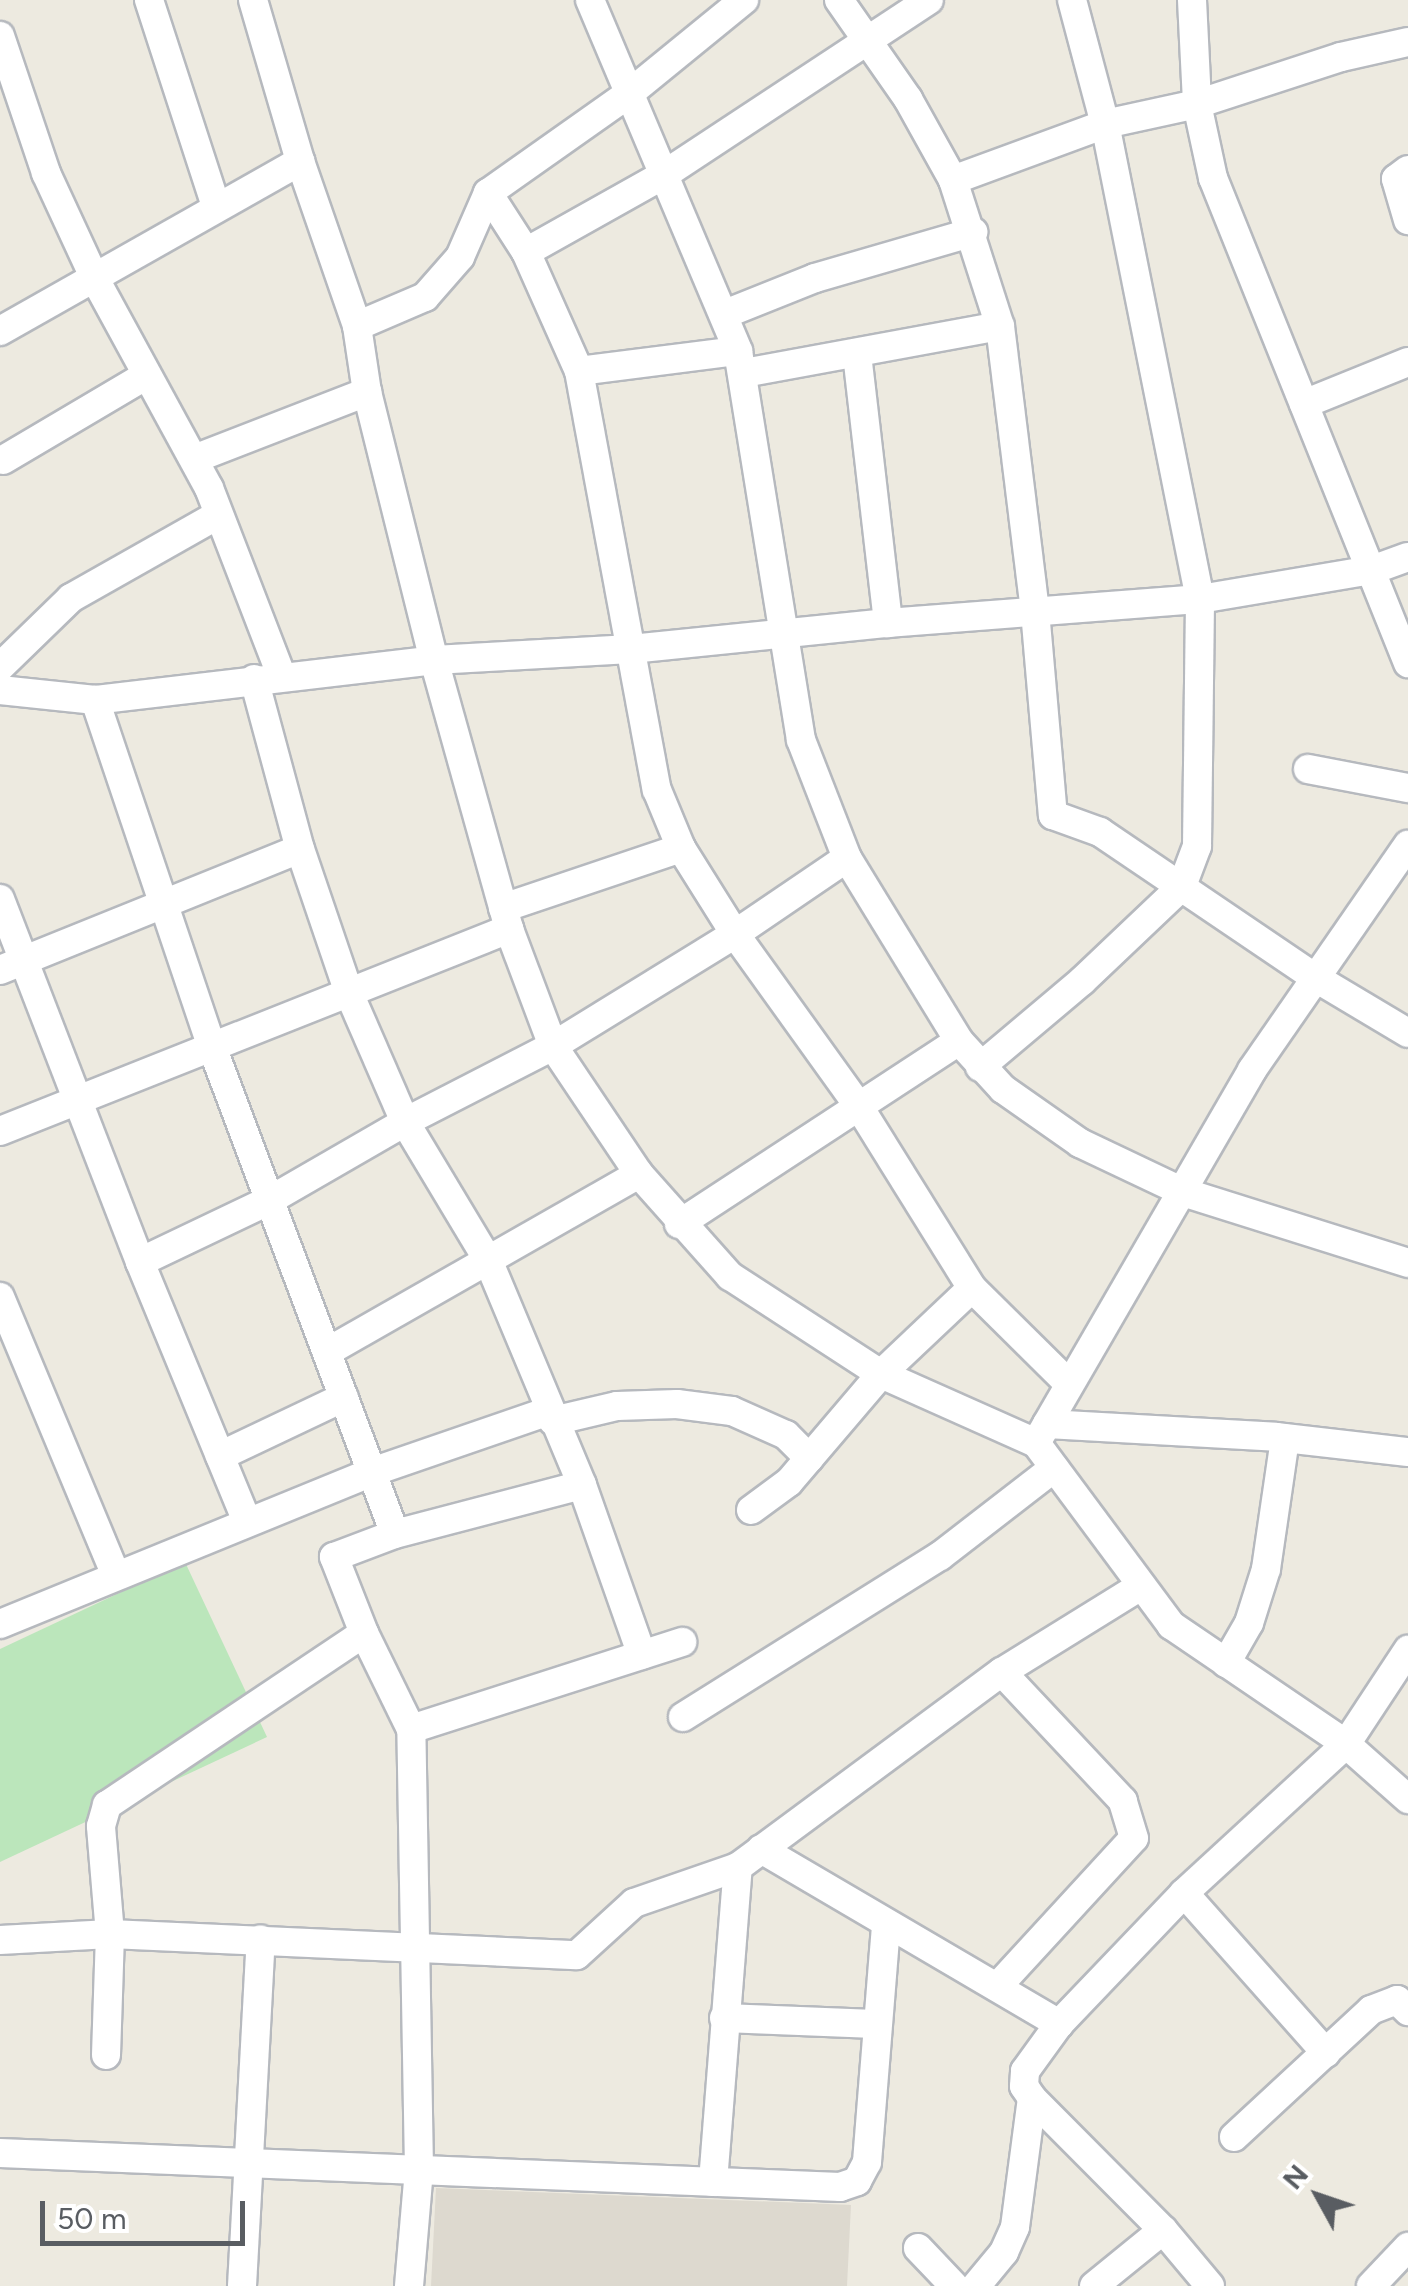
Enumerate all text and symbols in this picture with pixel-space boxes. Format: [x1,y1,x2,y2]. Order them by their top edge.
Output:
north arrow [1268,2146,1368,2246]
text: N [1275,2157,1315,2196]
scale bar [45,2181,250,2243]
text: 50 m [57,2200,126,2237]

